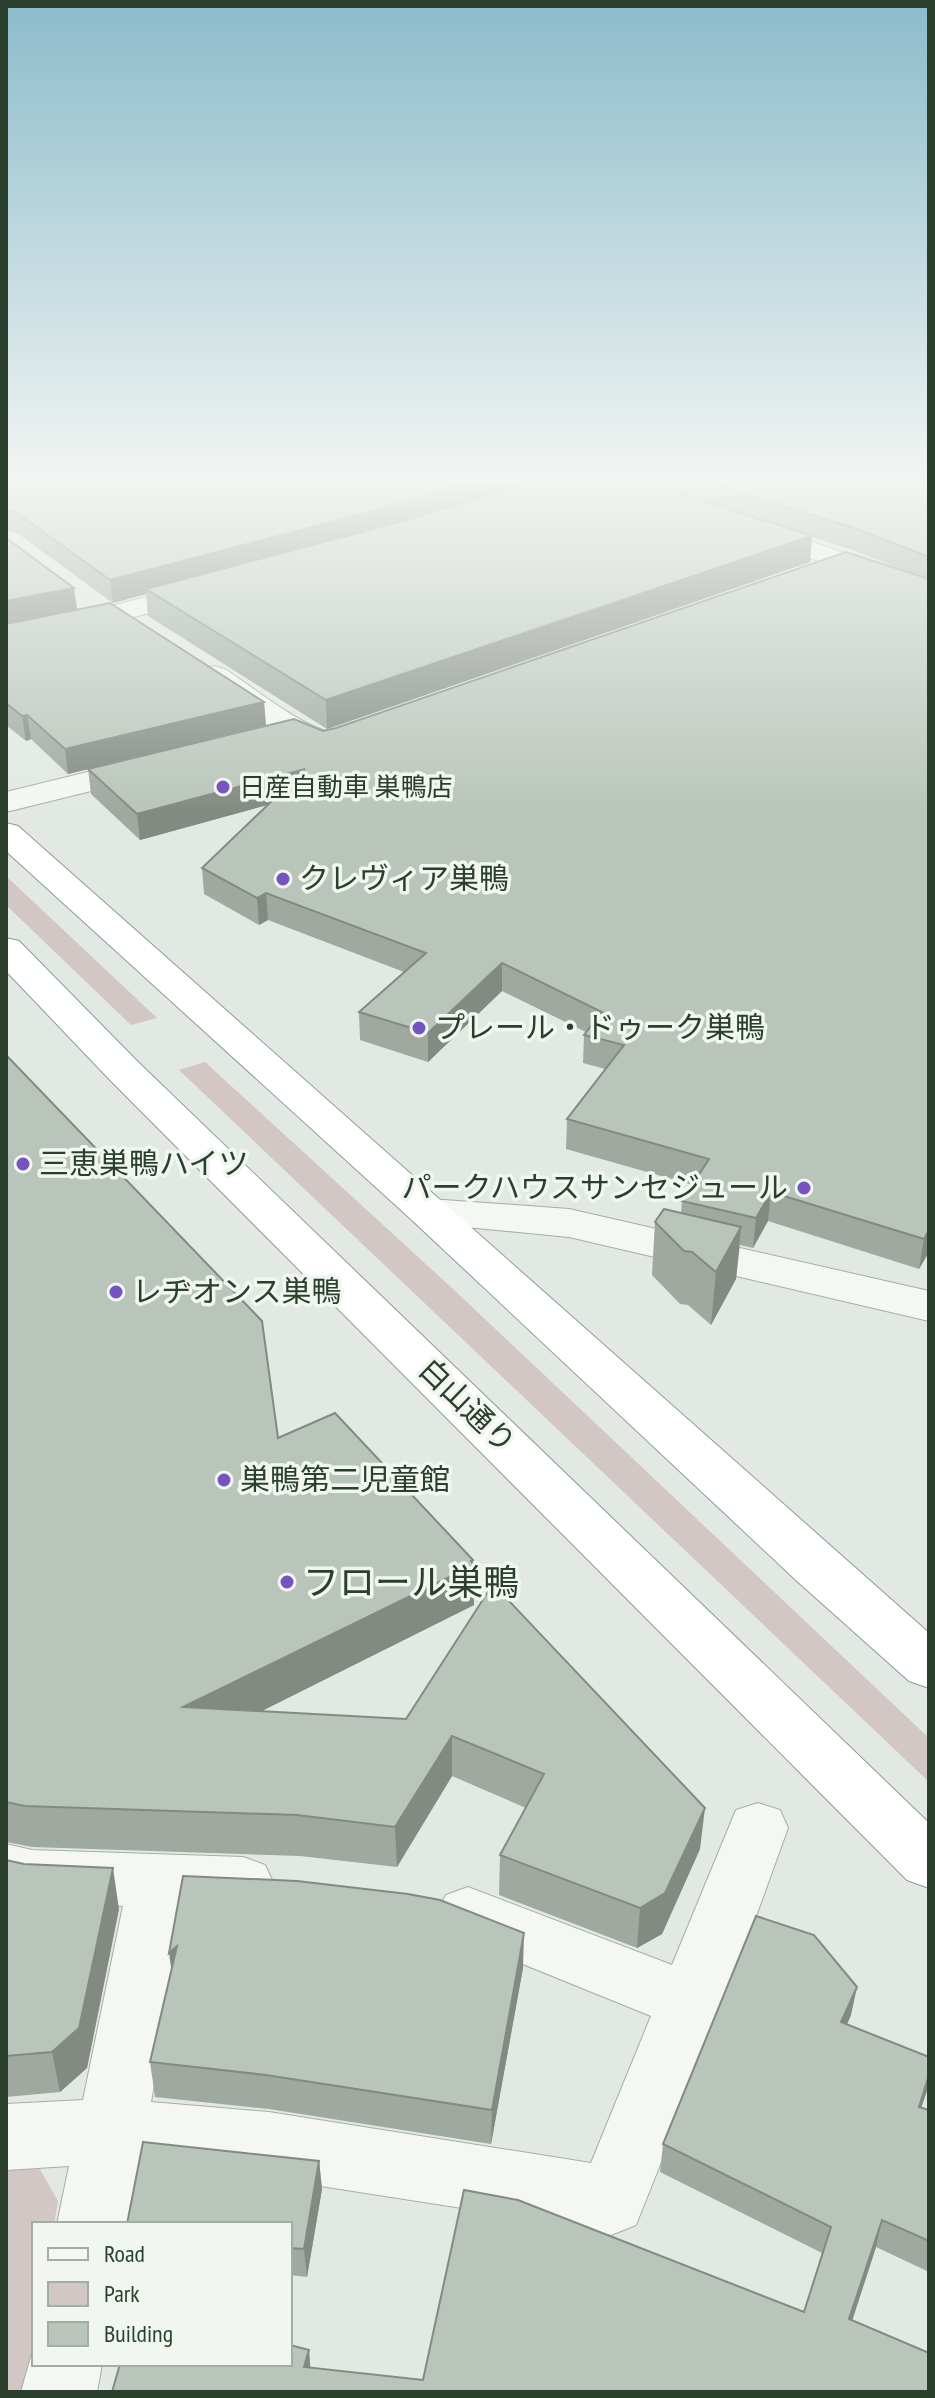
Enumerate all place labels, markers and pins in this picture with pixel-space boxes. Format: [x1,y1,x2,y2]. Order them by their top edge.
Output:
place label: 日産自動車 巣鴨店 [239,770,453,803]
marker: 日産自動車 巣鴨店 [214,778,232,796]
place label: クレヴィア巣鴨 [299,858,509,897]
marker: クレヴィア巣鴨 [274,870,292,888]
place label: プレール・ドゥーク巣鴨 [435,1007,765,1046]
marker: プレール・ドゥーク巣鴨 [410,1019,428,1037]
place label: 三恵巣鴨ハイツ [39,1143,248,1182]
marker: 三恵巣鴨ハイツ [14,1155,32,1173]
place label: パークハウスサンセジュール [402,1167,788,1206]
marker: パークハウスサンセジュール [795,1179,813,1197]
place label: レヂオンス巣鴨 [132,1271,341,1310]
marker: レヂオンス巣鴨 [107,1283,125,1301]
place label: 巣鴨第二児童館 [240,1459,450,1498]
marker: 巣鴨第二児童館 [215,1471,233,1489]
place label: フロール巣鴨 [303,1558,519,1605]
marker: フロール巣鴨 [278,1573,296,1591]

